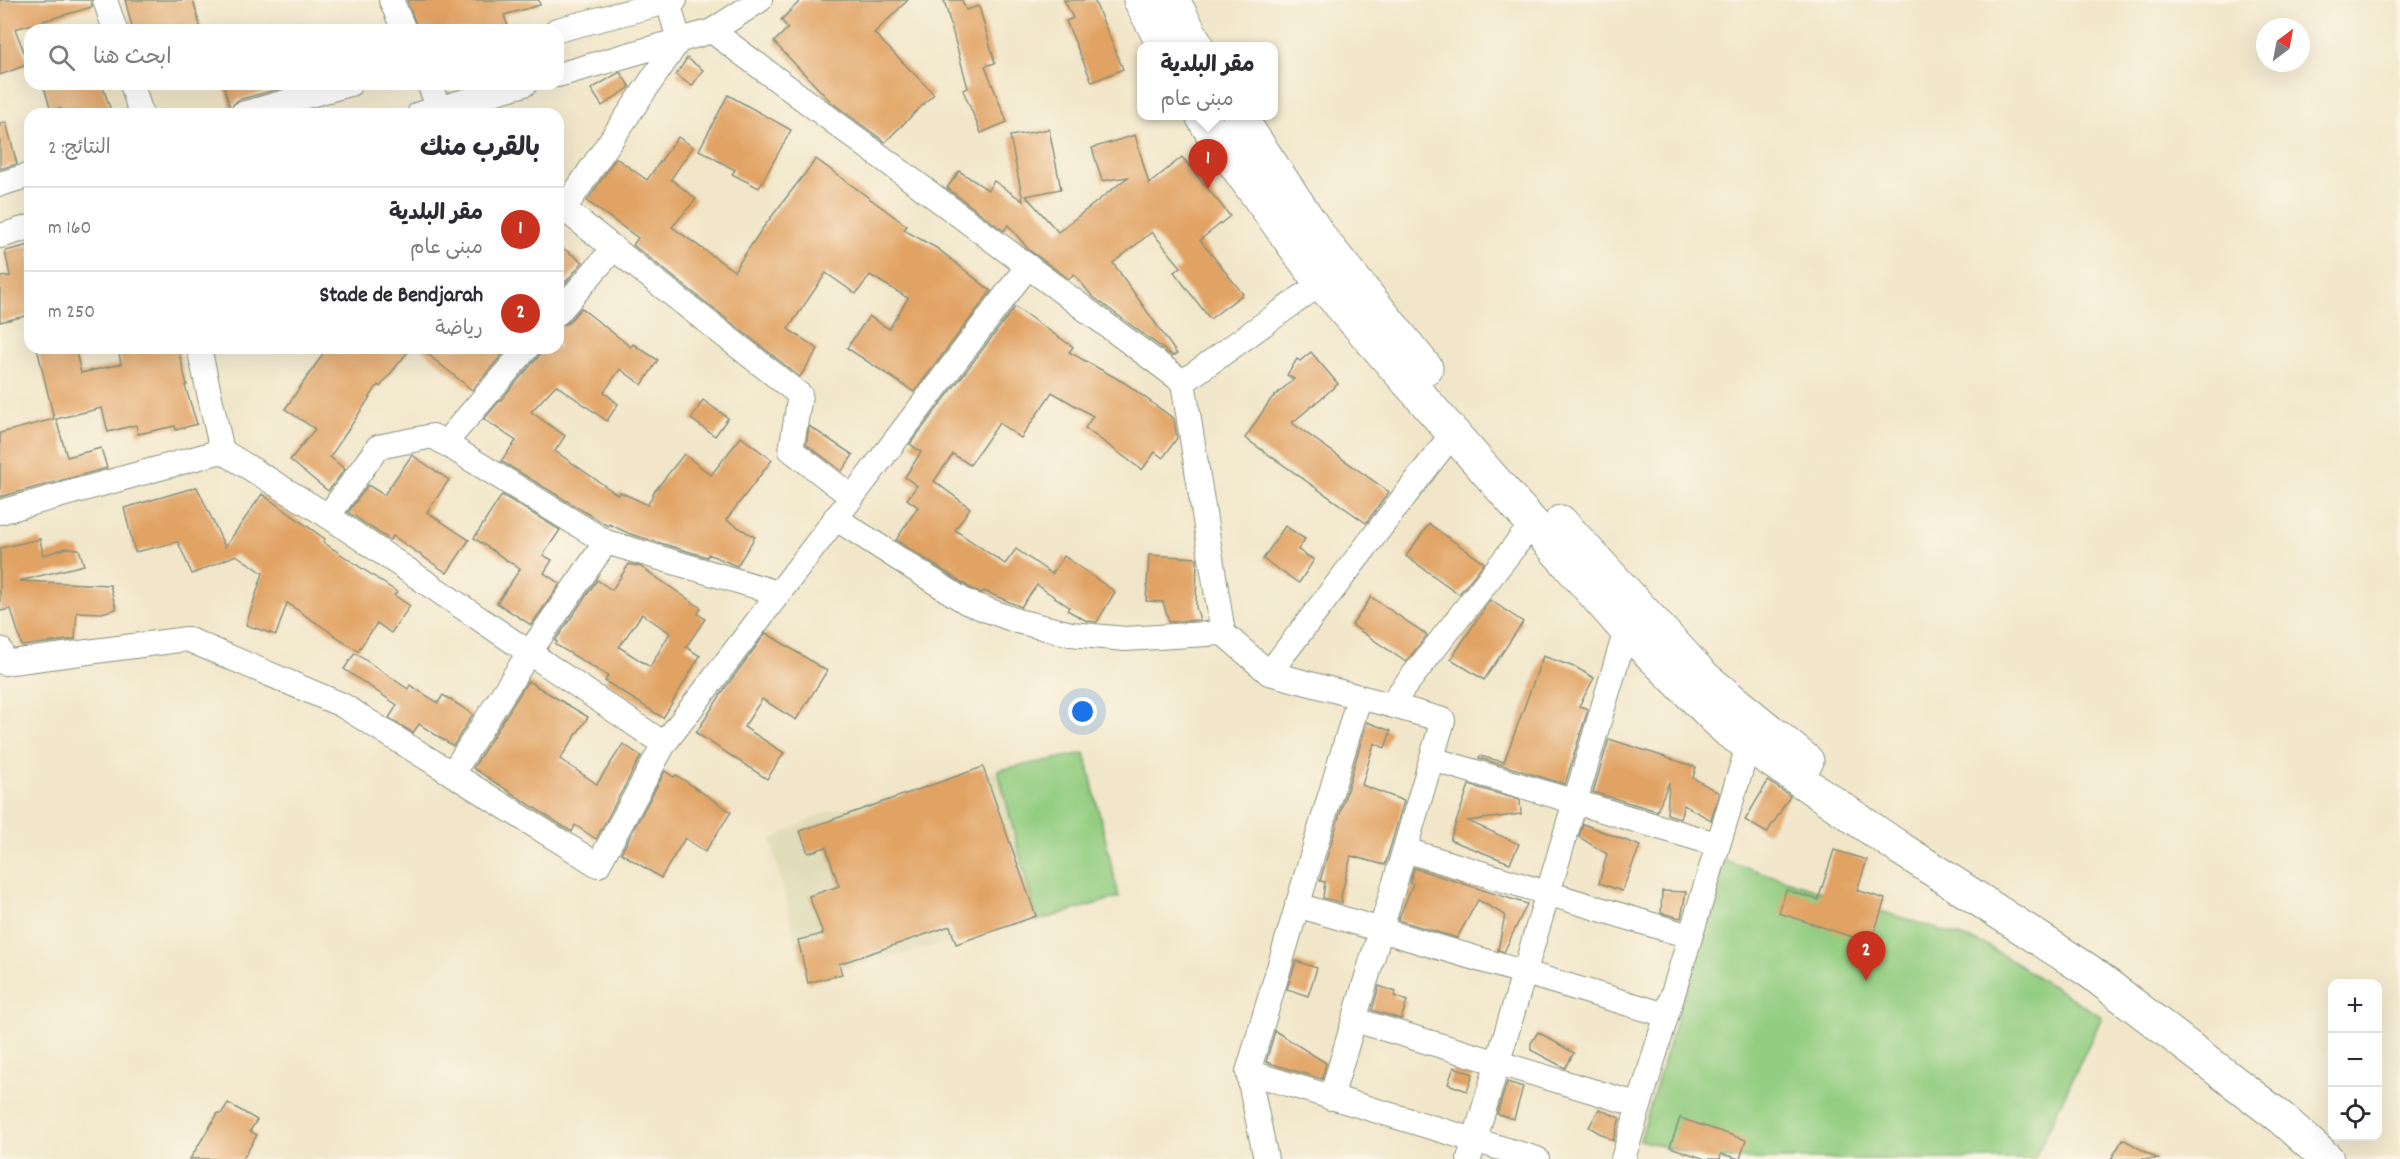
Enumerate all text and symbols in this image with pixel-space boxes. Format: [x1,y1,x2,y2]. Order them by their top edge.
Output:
north arrow [2256,18,2310,72]
search box [24,24,564,90]
icon: search [45,41,78,74]
popup [1137,42,1278,120]
text: ابحث هنا [93,43,172,74]
text: مقر البلدية [1160,51,1255,82]
text: مبنى عام [1160,87,1234,115]
text: بالقرب منك [420,131,540,168]
text: النتائج: 2 [48,135,111,163]
pin: 1 [1188,140,1228,189]
text: مقر البلدية [389,199,483,230]
text: 160 m [48,215,91,243]
text: 1 [518,215,523,243]
text: مبنى عام [410,235,483,263]
text: Stade de Bendjarah [320,281,483,312]
text: 250 m [48,299,95,327]
text: 2 [516,299,525,327]
text: رياضة [435,316,483,344]
your location [1068,697,1097,726]
pin: 2 [1846,932,1886,981]
map controls [2328,979,2382,1141]
button: + [2328,979,2382,1033]
button: − [2328,1033,2382,1087]
button: locate [2328,1087,2382,1141]

